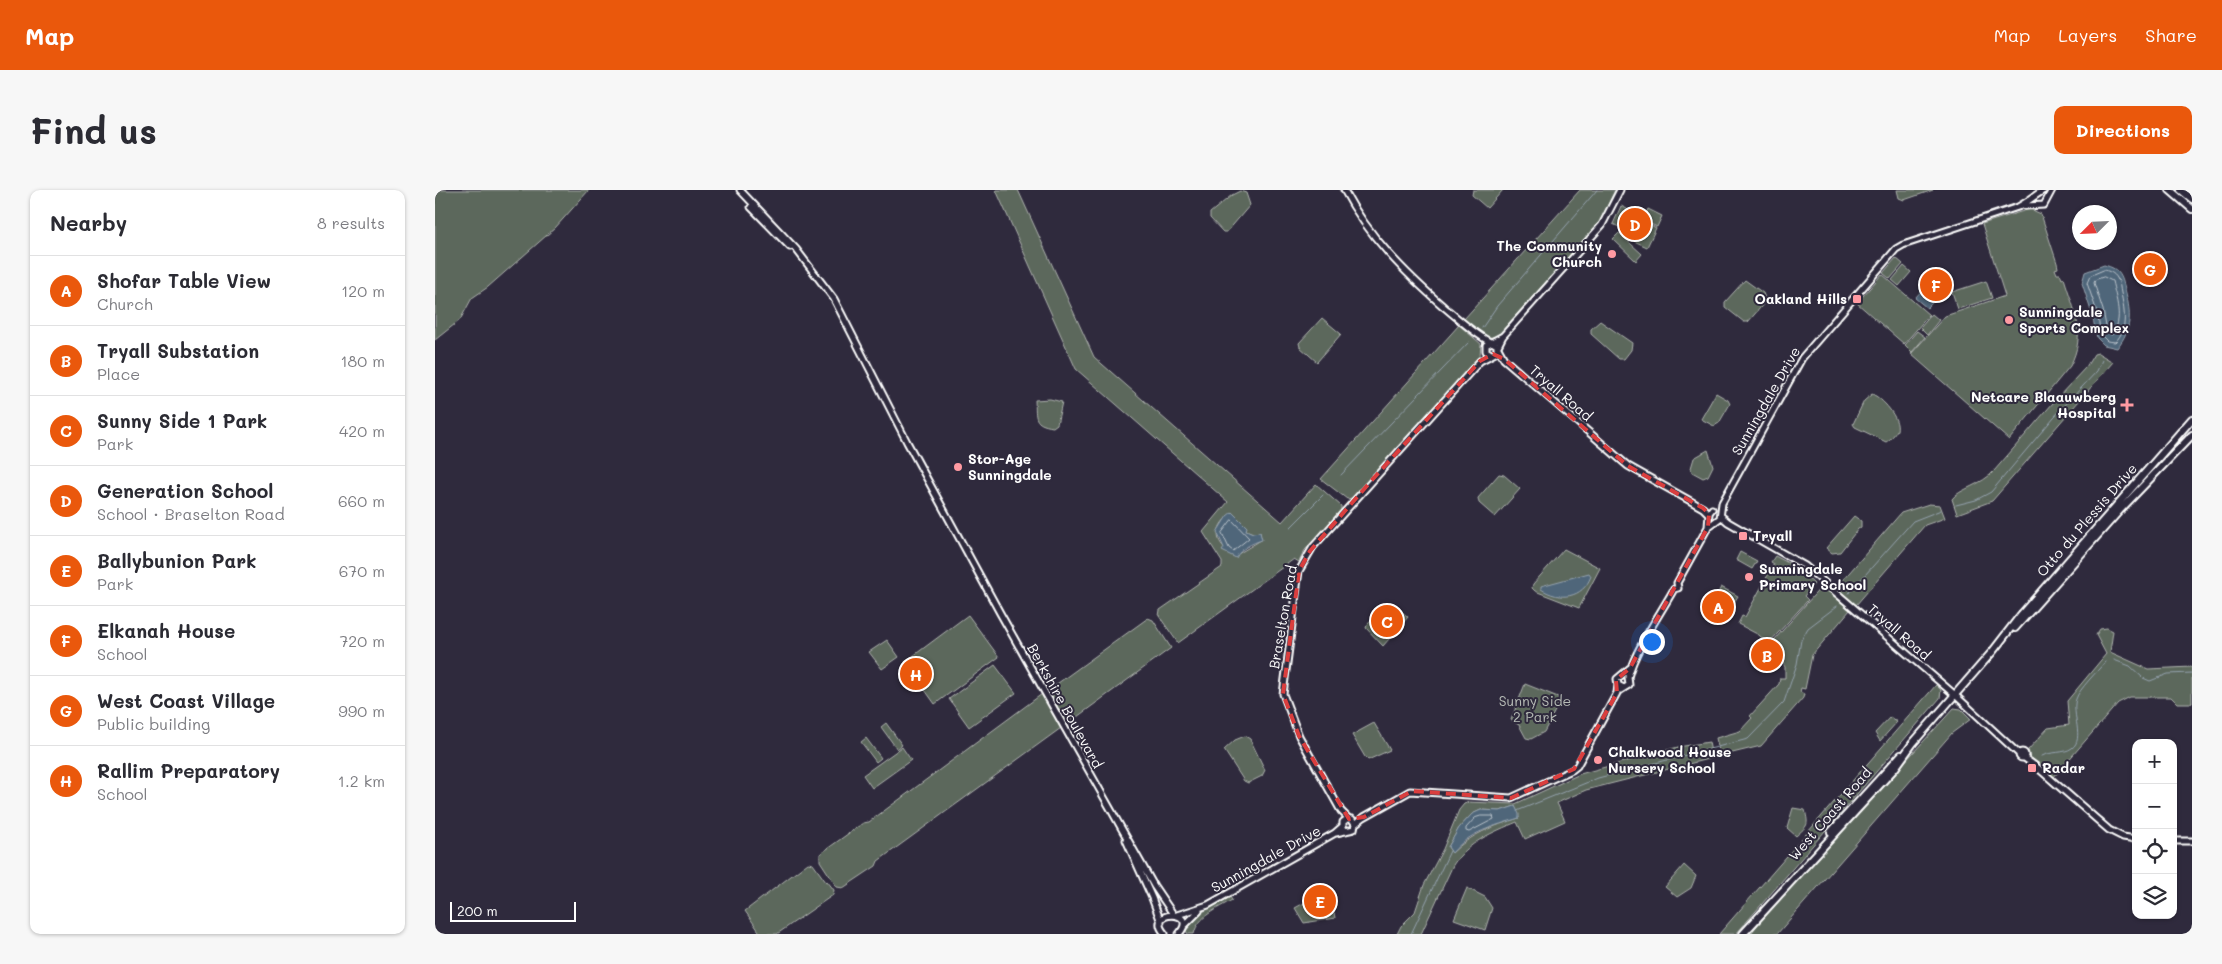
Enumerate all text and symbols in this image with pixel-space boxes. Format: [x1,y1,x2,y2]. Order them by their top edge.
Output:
text: Map [25,20,74,51]
text: Map [1994,23,2030,47]
text: Layers [2058,23,2117,47]
text: Share [2145,23,2197,47]
button: Directions [2054,106,2192,154]
text: Find us [30,107,157,153]
pin: D [1619,205,1651,243]
north arrow [2072,205,2117,250]
text: Nearby [50,209,127,236]
text: 8 results [317,212,385,233]
place label: The Community Church [1496,236,1602,271]
marker: The Community Church [1606,248,1618,260]
pin: G [2134,250,2166,288]
pin: F [1920,266,1952,304]
text: Shofar Table View [97,268,271,293]
text: A [60,280,72,301]
text: 120 m [341,280,385,301]
place label: Oakland Hills [1755,289,1847,308]
text: Church [97,293,153,314]
marker: Oakland Hills [1851,293,1863,305]
place label: Sunningdale Sports Complex [2019,302,2129,337]
marker: Sunningdale Sports Complex [2003,314,2015,326]
text: Tryall Substation [97,338,259,363]
street label: Sunningdale Drive [1727,343,1804,459]
text: B [61,350,71,371]
text: 180 m [340,350,385,371]
street label: Tryall Road [1526,360,1597,425]
text: Place [97,363,140,384]
place label: Netcare Blaauwberg Hospital [1971,387,2116,422]
marker: Netcare Blaauwberg Hospital [2120,398,2134,412]
text: Sunny Side 1 Park [97,408,267,433]
text: C [60,420,72,441]
text: 420 m [339,420,385,441]
text: Park [97,433,133,454]
place label: Stor-Age Sunningdale [968,449,1052,484]
street label: Otto du Plessis Drive [2032,459,2141,580]
marker: Stor-Age Sunningdale [952,461,964,473]
text: Generation School [97,478,273,503]
text: D [60,490,72,511]
text: 660 m [338,490,385,511]
text: School · Braselton Road [97,503,285,524]
place label: Tryall [1753,526,1792,545]
marker: Tryall [1737,530,1749,542]
text: Ballybunion Park [97,548,256,573]
place label: Sunningdale Primary School [1759,559,1866,594]
text: E [61,560,71,581]
text: 670 m [339,560,385,581]
street label: Braselton Road [1264,563,1301,670]
marker: Sunningdale Primary School [1743,571,1755,583]
text: Park [97,573,133,594]
pin: A [1702,588,1734,626]
street label: Tryall Road [1864,599,1935,664]
pin: C [1371,602,1403,640]
text: Elkanah House [97,618,235,643]
your location [1639,629,1665,655]
text: F [61,630,71,651]
text: 720 m [339,630,385,651]
pin: B [1751,636,1783,674]
street label: Berkshire Boulevard [1023,640,1108,772]
text: School [97,643,147,664]
pin: H [900,655,932,693]
text: West Coast Village [97,688,275,713]
park label: Sunny Side 2 Park [1499,691,1571,726]
text: G [60,700,72,721]
text: 990 m [338,700,385,721]
text: Public building [97,713,210,734]
map controls [2132,739,2177,919]
button: + [2132,739,2177,784]
place label: Chalkwood House Nursery School [1608,742,1731,777]
marker: Chalkwood House Nursery School [1592,754,1604,766]
text: Rallim Preparatory [97,758,280,783]
place label: Radar [2042,758,2085,777]
marker: Radar [2026,762,2038,774]
street label: West Coast Road [1784,763,1875,864]
text: H [60,770,72,791]
text: 1.2 km [338,770,385,791]
text: School [97,783,147,804]
button: − [2132,784,2177,829]
street label: Sunningdale Drive [1208,821,1324,897]
button: locate [2132,829,2177,874]
button: layers [2132,874,2177,919]
pin: E [1304,882,1336,920]
scale bar [450,899,576,922]
text: 200 m [457,901,498,920]

